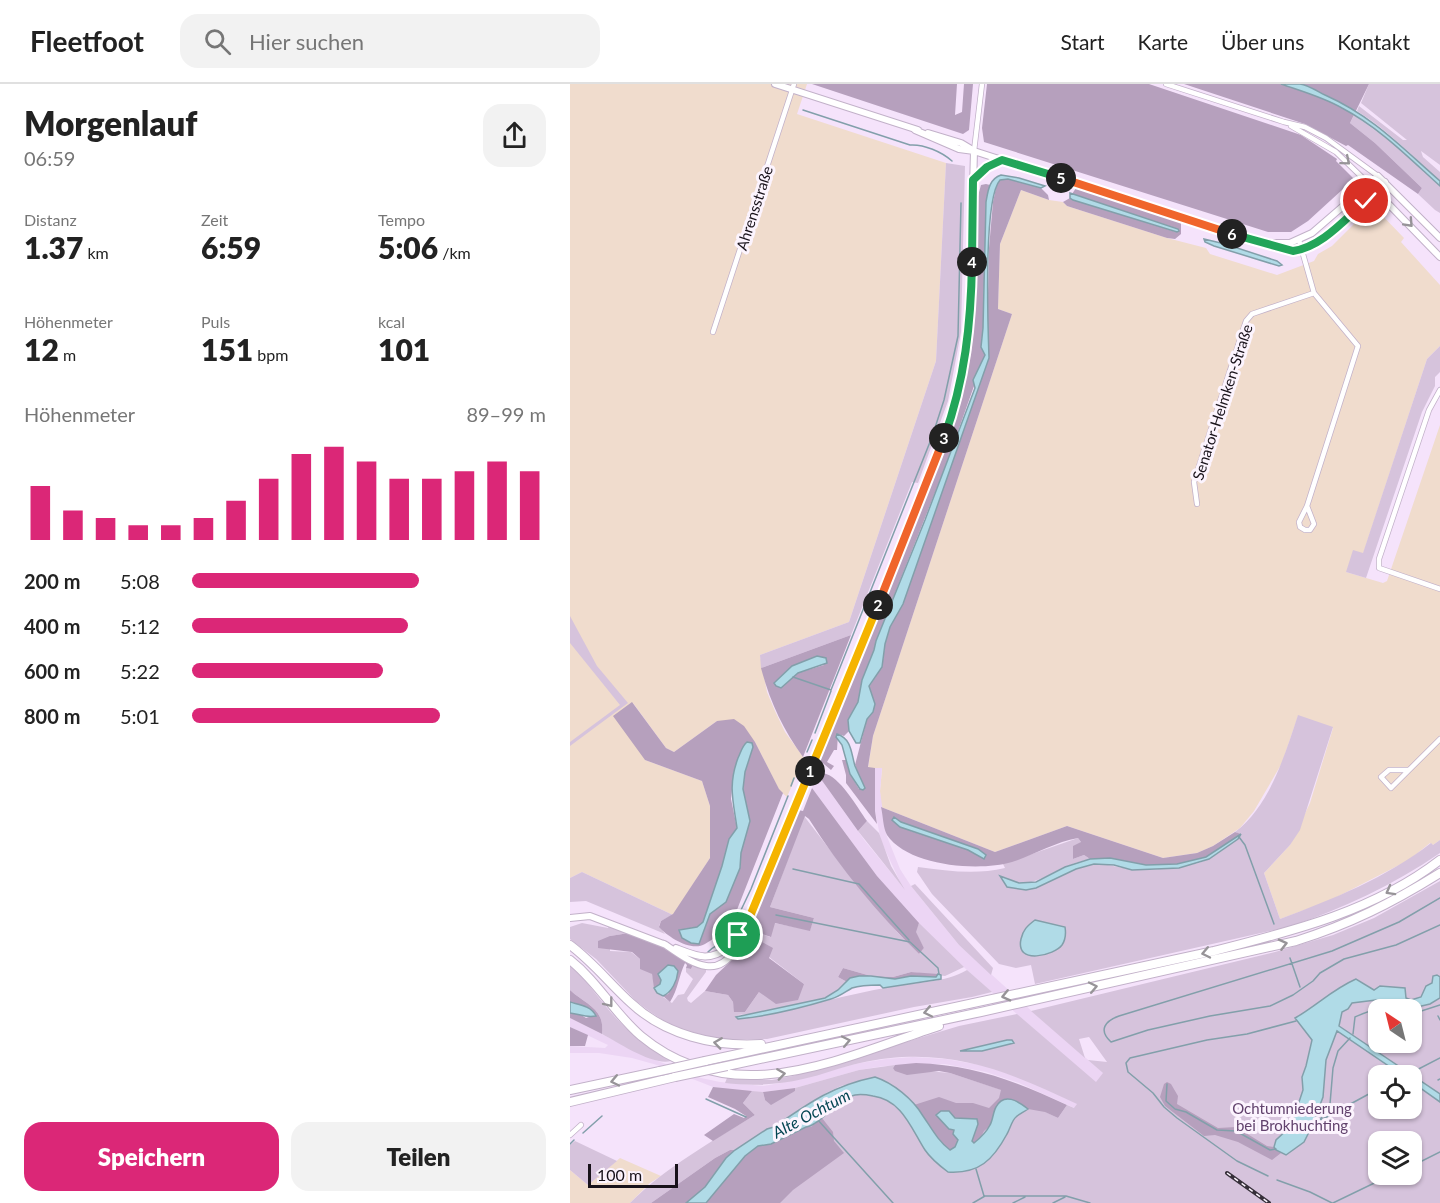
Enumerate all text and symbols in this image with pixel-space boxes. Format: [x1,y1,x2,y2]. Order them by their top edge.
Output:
search box [180,14,600,68]
text: Fleetfoot [30,24,144,58]
icon: search [201,25,234,58]
text: Hier suchen [249,28,364,55]
text: Start [1060,29,1105,54]
text: Karte [1138,29,1188,54]
text: Über uns [1221,29,1304,54]
text: Kontakt [1337,29,1410,54]
text: Morgenlauf [24,103,197,143]
button: share [483,104,546,167]
text: 06:59 [24,146,75,170]
one-way arrow [1339,154,1350,165]
street label: Ahrensstraße [732,163,776,253]
pin: 5 [1046,163,1076,193]
text: 5 [1056,168,1066,187]
pin [1340,175,1391,226]
icon: check [1349,184,1382,217]
text: Distanz [24,210,77,229]
text: Zeit [201,210,228,229]
text: Tempo [378,210,425,229]
one-way arrow [1402,217,1413,227]
pin: 6 [1217,219,1247,249]
text: 6 [1227,224,1237,243]
text: 1.37 [24,229,83,265]
text: 6:59 [201,229,261,265]
text: 5:06 [378,229,438,265]
text: km [83,243,109,262]
text: /km [438,243,471,262]
pin: 4 [957,247,987,277]
text: 4 [967,252,977,271]
text: Höhenmeter [24,312,113,331]
text: Puls [201,312,230,331]
text: kcal [378,312,405,331]
street label: Senator-Helmken-Straße [1188,322,1256,482]
text: 12 [24,331,59,367]
text: 151 [201,331,253,367]
text: 101 [378,331,430,367]
text: m [59,345,76,364]
text: bpm [253,345,288,364]
text: Höhenmeter [24,402,135,426]
text: 89–99 m [466,402,546,426]
pin: 3 [929,423,959,453]
text: 3 [939,428,949,447]
text: 200 m [24,569,80,593]
text: 5:08 [120,569,160,593]
pin: 2 [863,590,893,620]
text: 2 [873,595,883,614]
text: 400 m [24,614,80,638]
text: 5:12 [120,614,160,638]
text: 600 m [24,659,80,683]
text: 5:22 [120,659,160,683]
text: 800 m [24,704,80,728]
text: 5:01 [120,704,160,728]
pin: 1 [795,756,825,786]
text: 1 [805,761,815,780]
one-way arrow [1386,884,1397,895]
pin [712,909,763,960]
icon: arrive [721,918,754,951]
one-way arrow [1278,939,1288,952]
one-way arrow [1201,945,1211,958]
one-way arrow [1088,982,1098,995]
one-way arrow [1001,988,1011,1001]
one-way arrow [602,996,613,1007]
north arrow [1368,999,1422,1053]
map controls [1368,999,1422,1185]
one-way arrow [923,1005,933,1018]
one-way arrow [841,1035,851,1048]
one-way arrow [713,1037,722,1049]
button: locate [1368,1065,1422,1119]
one-way arrow [776,1068,785,1080]
one-way arrow [610,1073,620,1086]
water label: Alte Ochtum [768,1085,853,1142]
park label: Ochtumniederung bei Brokhuchting [1232,1099,1352,1134]
button: Speichern [24,1122,279,1191]
button: Teilen [291,1122,546,1191]
button: layers [1368,1131,1422,1185]
scale bar [588,1161,678,1188]
text: 100 m [597,1165,642,1184]

